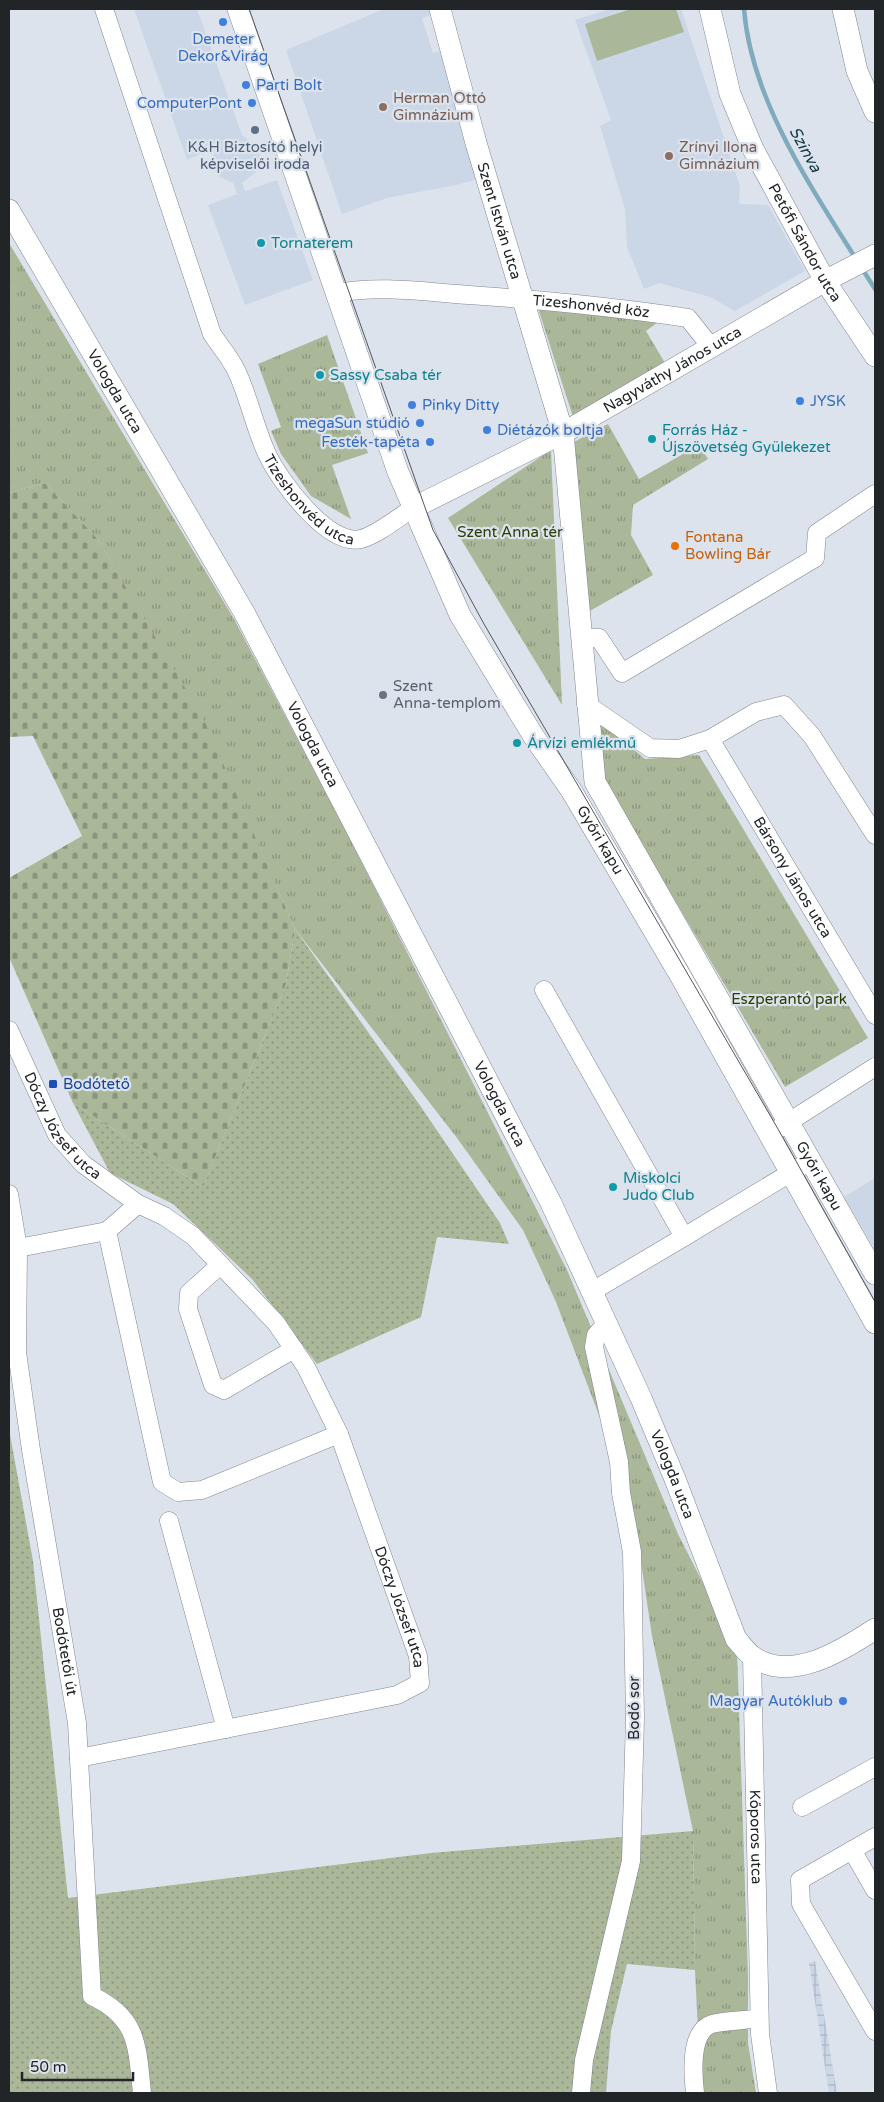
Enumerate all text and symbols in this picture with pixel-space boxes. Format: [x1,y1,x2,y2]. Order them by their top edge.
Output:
marker: Demeter Dekor&Virág [217,16,229,28]
place label: Demeter Dekor&Virág [178,30,268,65]
place label: Parti Bolt [256,76,322,94]
marker: Parti Bolt [240,79,252,91]
place label: Herman Ottó Gimnázium [393,89,486,124]
place label: ComputerPont [137,94,242,112]
marker: ComputerPont [246,97,258,109]
marker: Herman Ottó Gimnázium [377,101,389,113]
water label: Szinva [785,123,826,177]
marker: K&H Biztosító helyi képviselői iroda [249,124,261,136]
place label: K&H Biztosító helyi képviselői iroda [187,138,323,173]
place label: Zrínyi Ilona Gimnázium [679,138,760,173]
marker: Zrínyi Ilona Gimnázium [663,150,675,162]
street label: Szent István utca [473,160,525,282]
street label: Petőfi Sándor utca [765,180,845,305]
place label: Tornaterem [271,234,353,252]
marker: Tornaterem [255,237,267,249]
street label: Tizeshonvéd köz [532,291,651,321]
street label: Nagyváthy János utca [600,322,745,417]
street label: Vologda utca [83,346,146,436]
place label: Sassy Csaba tér [330,366,442,384]
marker: Sassy Csaba tér [314,369,326,381]
place label: JYSK [810,392,846,410]
marker: JYSK [794,395,806,407]
place label: Pinky Ditty [422,396,499,414]
marker: Pinky Ditty [406,399,418,411]
place label: megaSun stúdió [295,414,410,432]
marker: megaSun stúdió [414,417,426,429]
place label: Diétázók boltja [497,421,603,439]
place label: Forrás Ház - Újszövetség Gyülekezet [662,421,831,456]
marker: Diétázók boltja [481,424,493,436]
place label: Festék-tapéta [321,433,420,451]
marker: Forrás Ház - Újszövetség Gyülekezet [646,433,658,445]
marker: Festék-tapéta [424,436,436,448]
street label: Tizeshonvéd utca [260,451,356,549]
park label: Szent Anna tér [457,523,563,541]
place label: Fontana Bowling Bár [685,528,771,563]
marker: Fontana Bowling Bár [669,540,681,552]
place label: Szent Anna-templom [393,677,501,712]
marker: Szent Anna-templom [377,689,389,701]
street label: Vologda utca [283,699,343,790]
place label: Árvízi emlékmű [527,734,636,752]
marker: Árvízi emlékmű [511,737,523,749]
street label: Győri kapu [573,802,628,878]
street label: Bársony János utca [749,813,836,941]
park label: Eszperantó park [731,990,847,1008]
street label: Vologda utca [470,1058,529,1150]
street label: Dóczy József utca [20,1069,105,1183]
place label: Bodótető [63,1075,130,1093]
marker: Bodótető [47,1078,59,1090]
street label: Győri kapu [792,1138,846,1214]
place label: Miskolci Judo Club [623,1169,694,1204]
marker: Miskolci Judo Club [607,1181,619,1193]
street label: Vologda utca [646,1427,698,1521]
street label: Dóczy József utca [371,1544,428,1668]
street label: Bodótetői út [49,1606,81,1697]
street label: Bodó sor [625,1676,643,1740]
place label: Magyar Autóklub [709,1692,833,1710]
marker: Magyar Autóklub [837,1695,849,1707]
street label: Kőporos utca [746,1789,766,1885]
scale bar [22,2050,134,2082]
text: 50 m [30,2058,67,2076]

